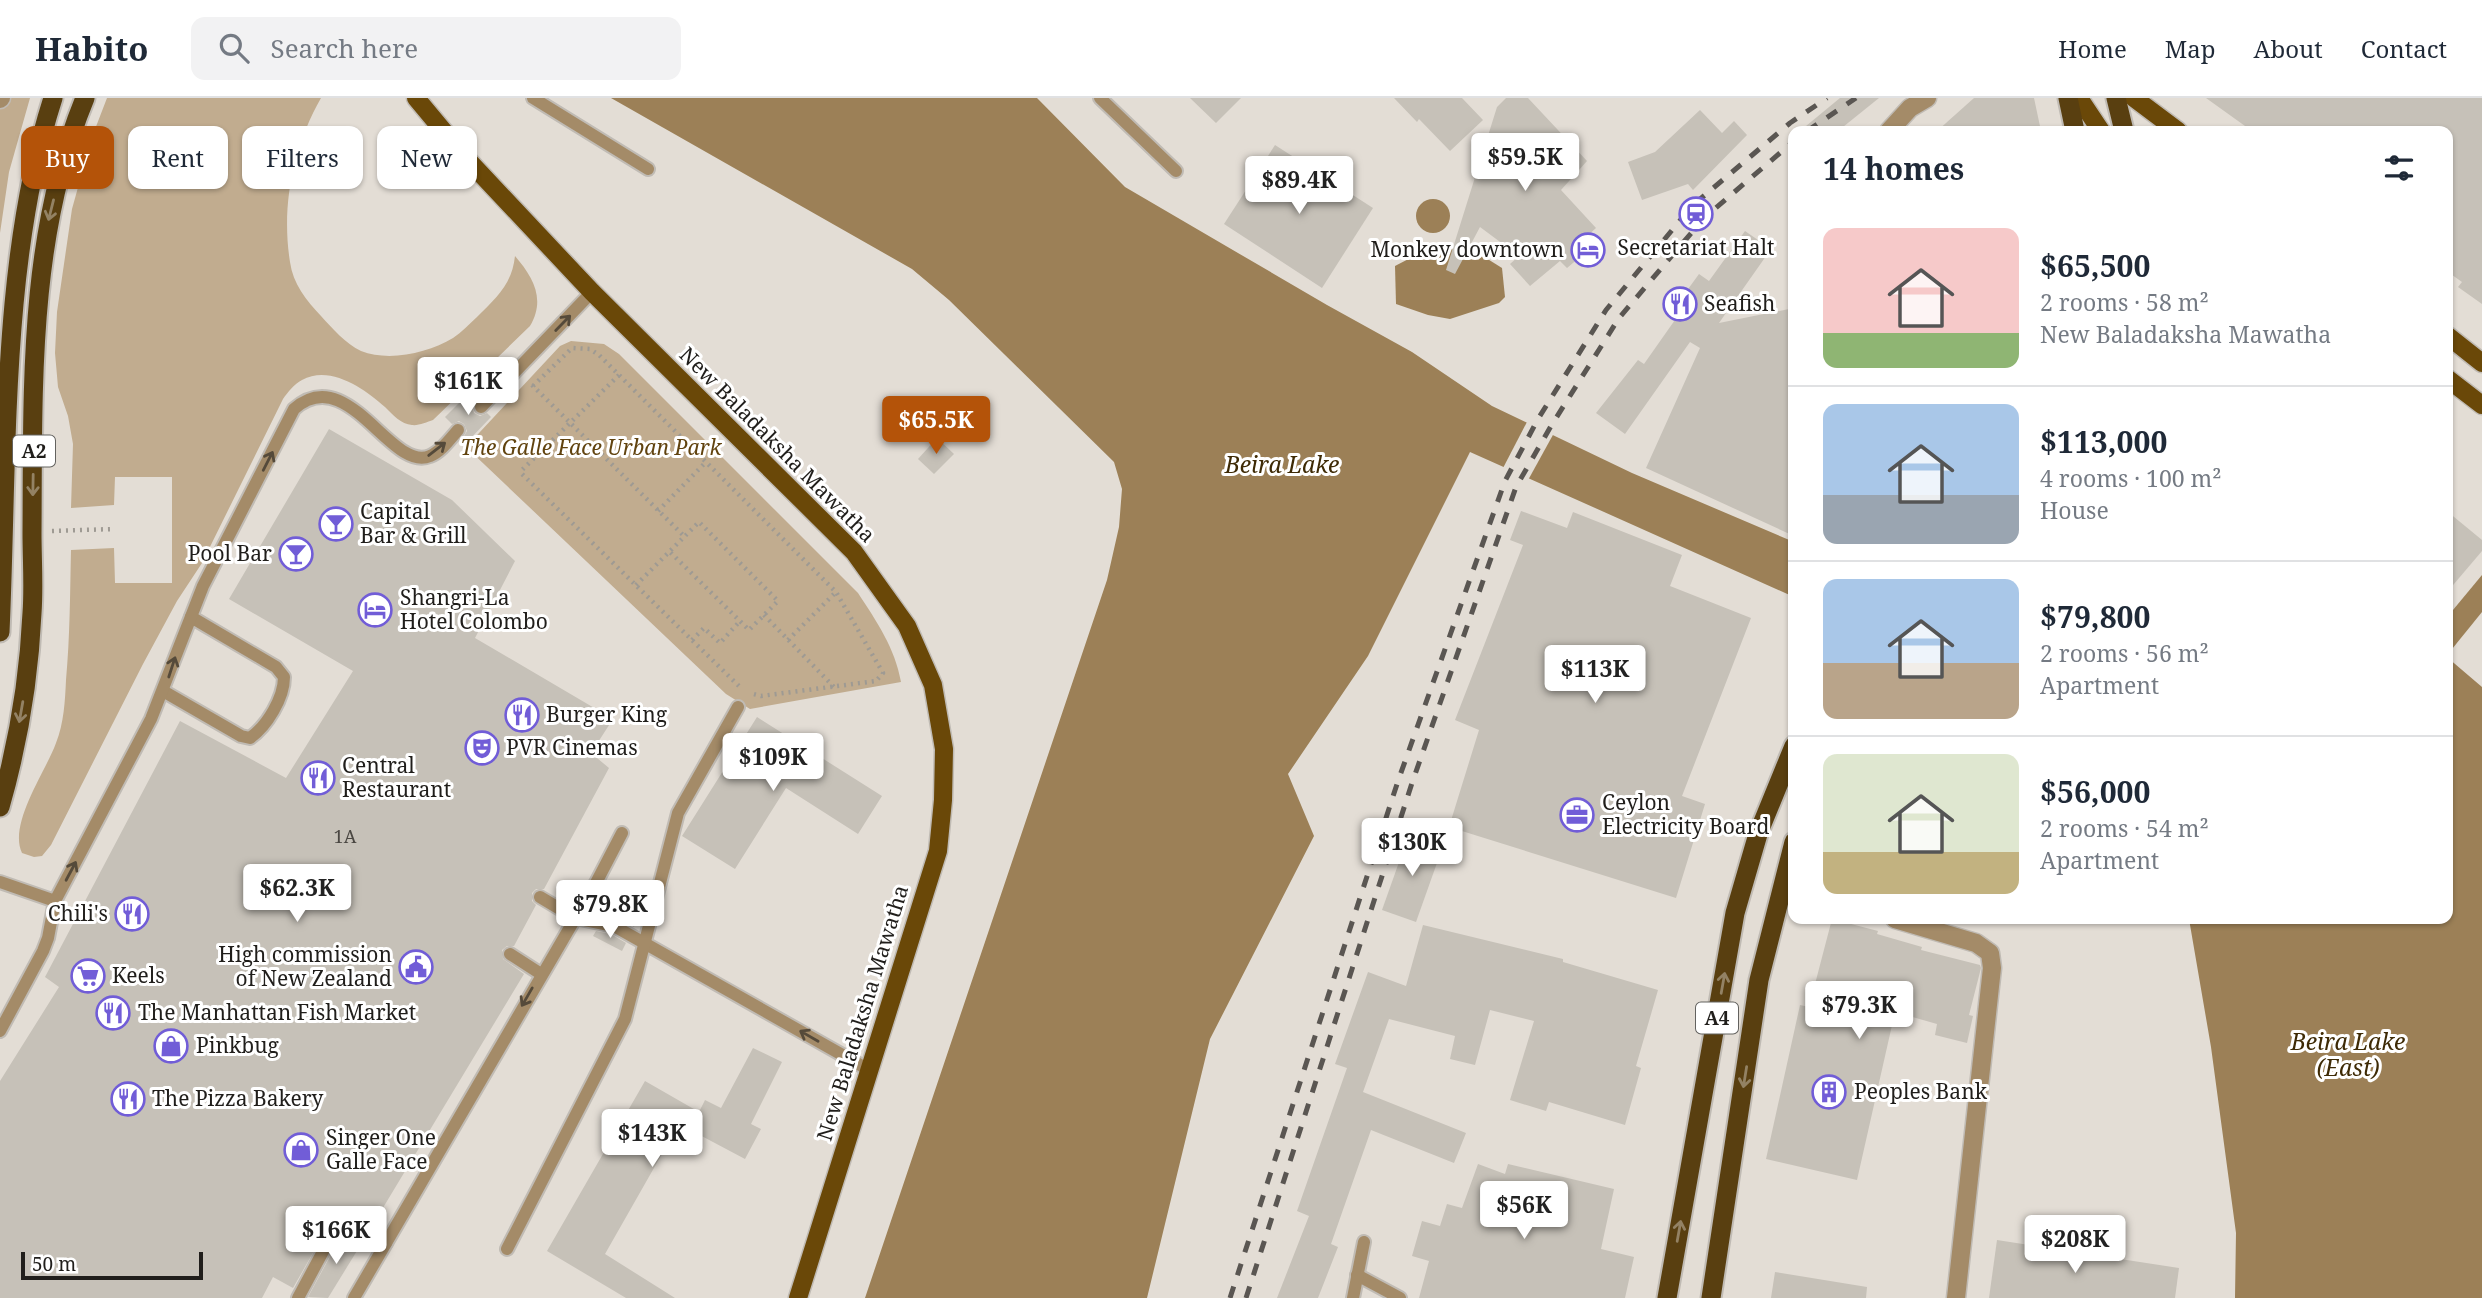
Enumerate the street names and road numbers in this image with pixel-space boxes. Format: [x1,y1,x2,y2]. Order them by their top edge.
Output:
street label: New Baladaksha Mawatha [674,340,882,548]
road number: A2 [13,436,55,466]
street label: New Baladaksha Mawatha [810,882,914,1144]
road number: A4 [1696,1002,1738,1034]

